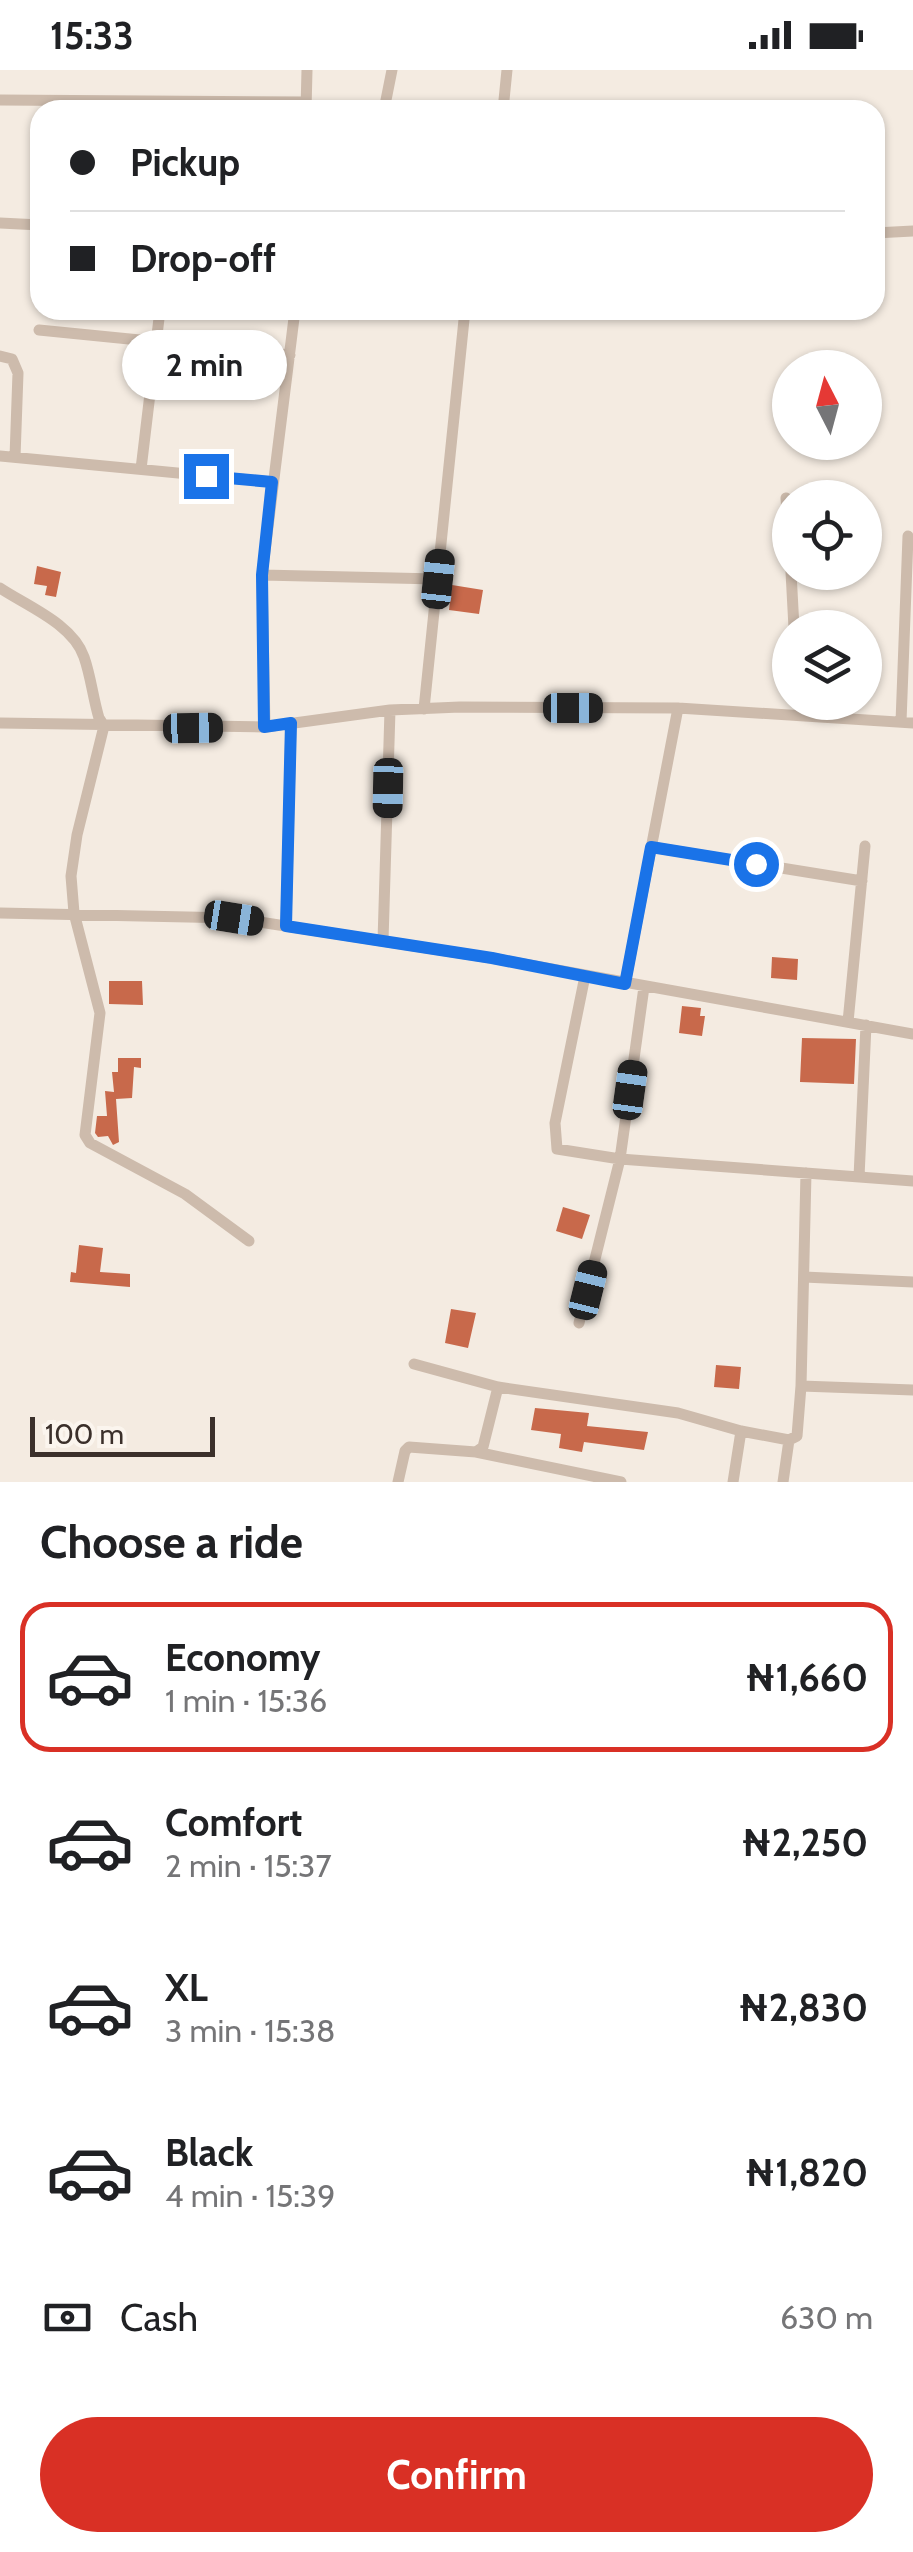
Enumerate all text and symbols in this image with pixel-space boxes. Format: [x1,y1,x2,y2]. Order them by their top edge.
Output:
text: 15:33 [50,12,134,59]
text: Pickup [130,139,240,186]
text: Drop-off [130,235,276,282]
callout: 2 min [124,331,288,401]
text: 2 min [166,345,243,384]
north arrow [772,350,882,460]
map controls [772,350,882,720]
route end [184,454,229,499]
button: locate [772,480,882,590]
car [420,548,456,610]
button: layers [772,610,882,720]
car [543,693,603,723]
car [163,712,223,744]
car [372,758,404,818]
route start [734,842,779,887]
car [202,898,266,938]
car [611,1058,649,1122]
car [566,1257,610,1323]
scale bar [30,1412,215,1456]
text: 100 m [45,1417,124,1451]
text: Choose a ride [40,1515,303,1569]
icon: car [45,1632,135,1722]
text: Economy [165,1634,320,1681]
text: ₦1,660 [745,1654,868,1701]
text: 1 min · 15:36 [165,1681,327,1720]
icon: car [45,1797,135,1887]
text: Comfort [165,1799,302,1846]
text: ₦2,250 [741,1819,868,1866]
text: 2 min · 15:37 [165,1846,332,1885]
icon: car [45,1962,135,2052]
text: XL [165,1964,208,2011]
text: ₦2,830 [738,1984,868,2031]
text: 3 min · 15:38 [165,2011,335,2050]
icon: car [45,2127,135,2217]
text: Black [165,2129,253,2176]
text: ₦1,820 [745,2149,868,2196]
text: 4 min · 15:39 [165,2176,335,2215]
icon: cash [40,2290,95,2345]
text: Cash [120,2294,198,2341]
text: 630 m [780,2298,873,2337]
button: Confirm [40,2417,873,2532]

